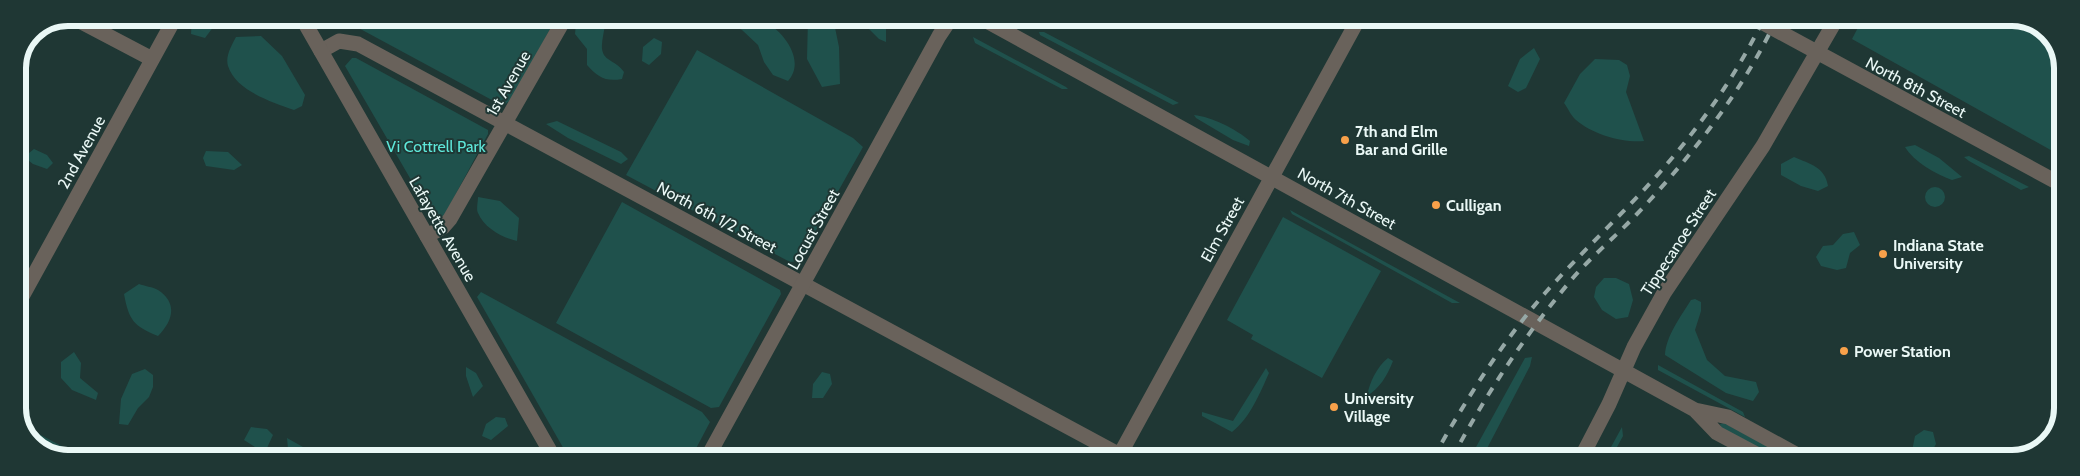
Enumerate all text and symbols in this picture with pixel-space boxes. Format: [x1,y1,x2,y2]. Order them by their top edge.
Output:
street label: 1st Avenue [482,48,535,119]
street label: North 8th Street [1862,53,1970,122]
street label: 2nd Avenue [54,112,109,192]
place label: 7th and Elm Bar and Grille [1355,122,1448,159]
marker: 7th and Elm Bar and Grille [1339,134,1351,146]
park label: Vi Cottrell Park [386,137,487,156]
street label: North 7th Street [1294,164,1400,234]
street label: Lafayette Avenue [405,174,480,285]
street label: North 6th 1/2 Street [654,178,780,257]
street label: Locust Street [784,185,844,273]
street label: Tippecanoe Street [1637,185,1720,299]
street label: Elm Street [1197,193,1248,265]
place label: Culligan [1446,196,1501,215]
marker: Culligan [1430,199,1442,211]
place label: Indiana State University [1893,236,1984,273]
marker: Indiana State University [1877,248,1889,260]
place label: Power Station [1854,342,1951,361]
marker: Power Station [1838,345,1850,357]
place label: University Village [1344,389,1414,426]
marker: University Village [1328,401,1340,413]

